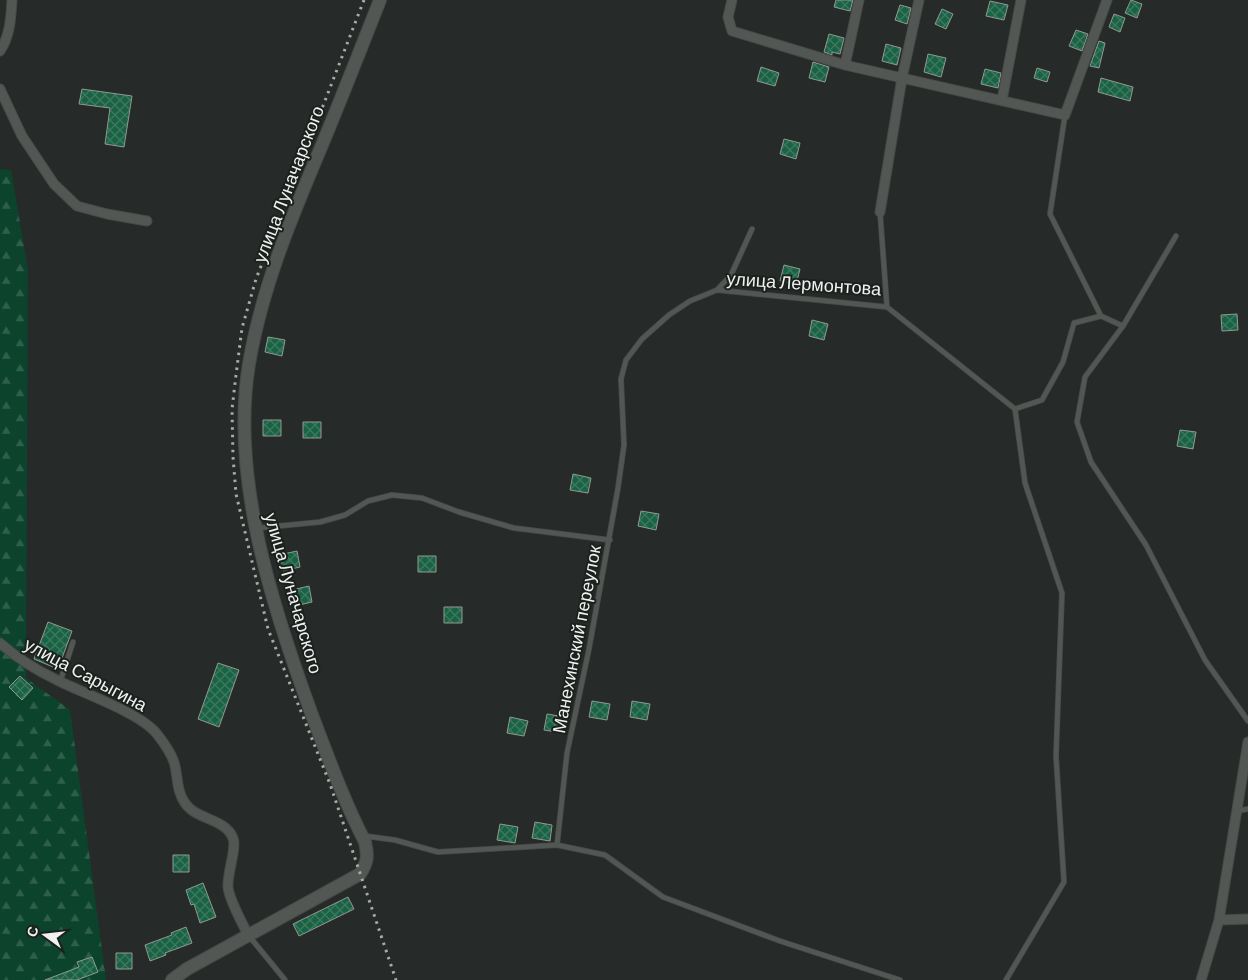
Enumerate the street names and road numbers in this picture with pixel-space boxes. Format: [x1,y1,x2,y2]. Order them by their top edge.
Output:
street label: улица Луначарского [248,102,328,266]
street label: улица Лермонтова [726,267,883,299]
street label: улица Луначарского [261,510,327,676]
street label: Манехинский переулок [547,543,605,735]
street label: улица Сарыгина [21,632,152,716]

